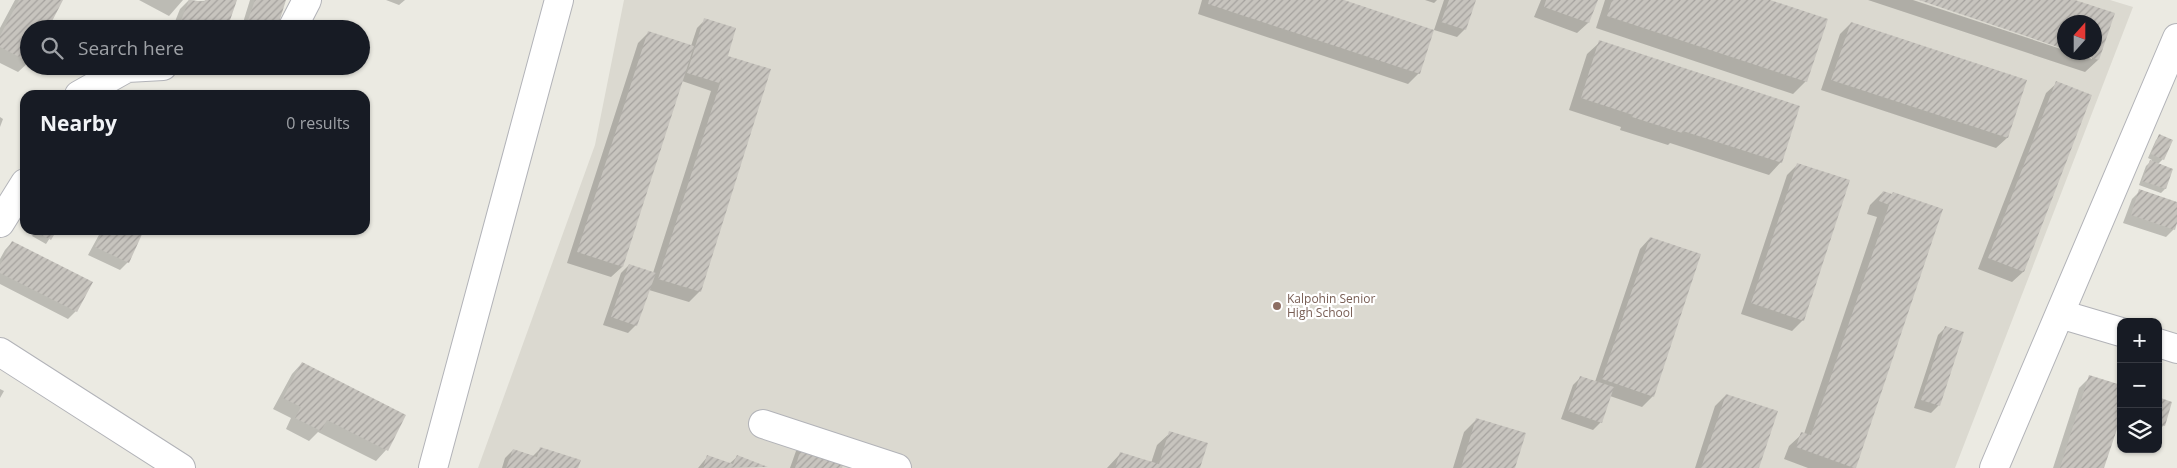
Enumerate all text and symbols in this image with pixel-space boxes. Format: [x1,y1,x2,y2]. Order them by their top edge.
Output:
north arrow [2057,15,2102,60]
search box [20,20,370,75]
icon: search [38,34,66,62]
text: Search here [78,35,184,61]
text: Nearby [40,109,117,137]
text: 0 results [286,112,350,134]
place label: Kalpohin Senior High School [1287,290,1375,321]
marker: Kalpohin Senior High School [1271,300,1283,312]
map controls [2117,318,2162,453]
button: + [2117,318,2162,363]
button: − [2117,363,2162,408]
button: layers [2117,408,2162,453]

